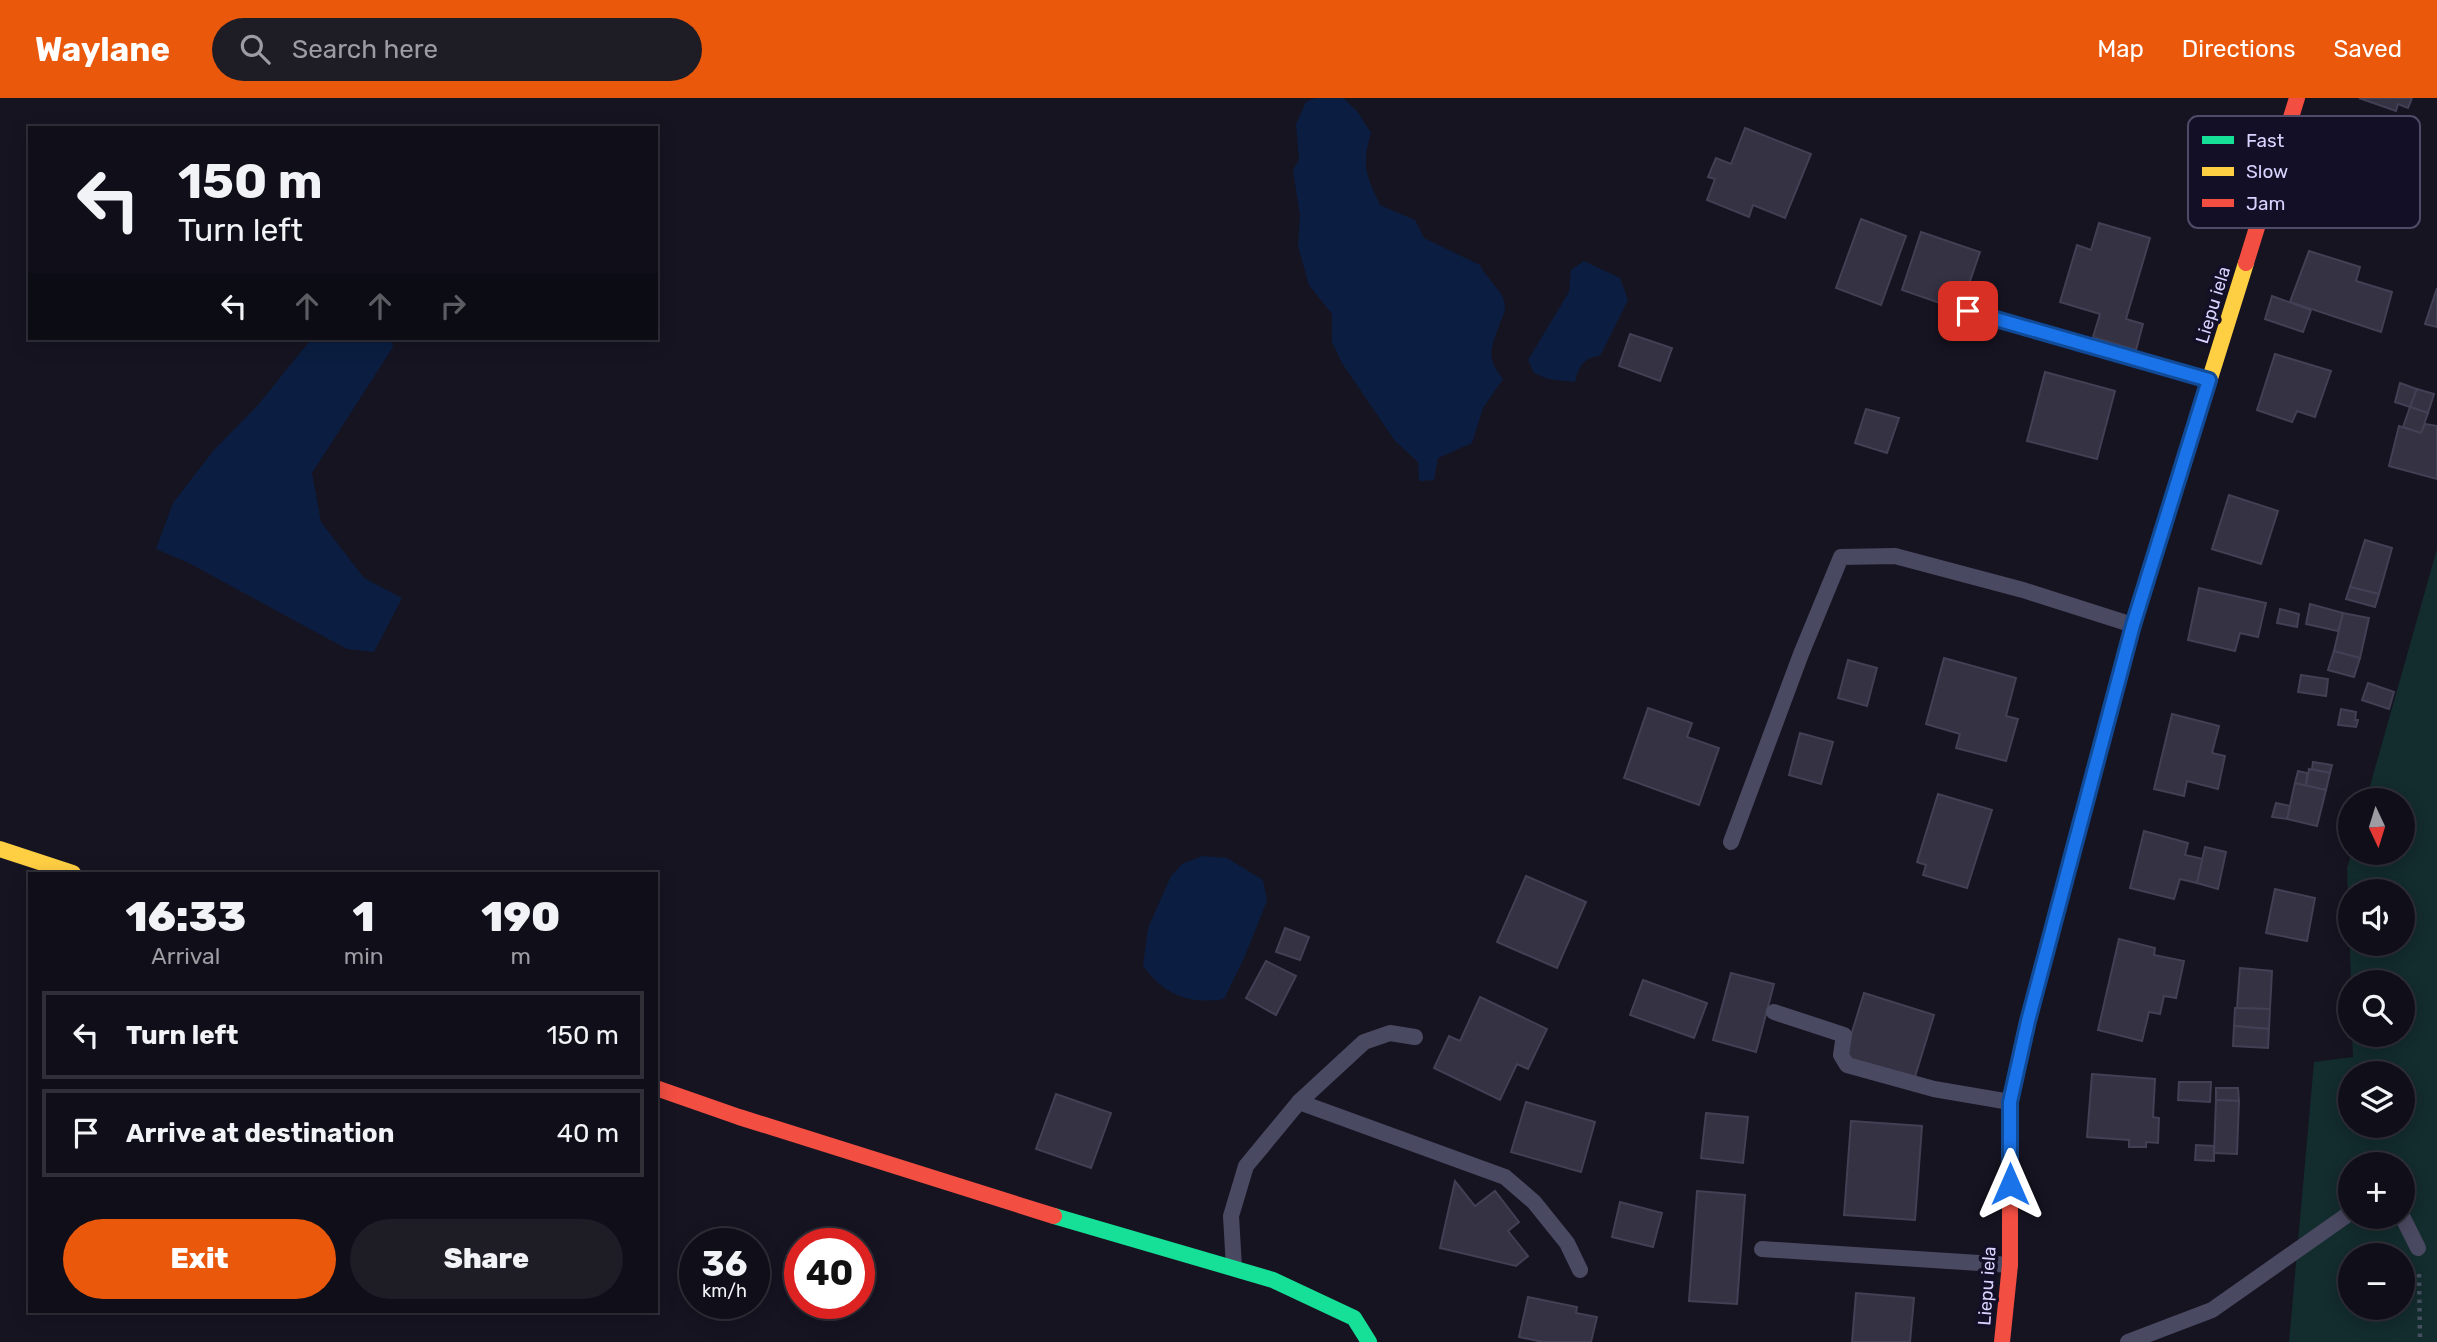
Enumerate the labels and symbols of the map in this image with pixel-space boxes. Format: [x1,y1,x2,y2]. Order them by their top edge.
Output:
legend [2188,116,2420,228]
text: Fast [2246,129,2285,152]
text: Slow [2246,160,2288,183]
text: Jam [2246,192,2285,215]
street label: Liepu iela [2191,264,2235,346]
pin [1938,281,1998,341]
north arrow [2338,788,2415,864]
position arrow [1973,1147,2047,1221]
speed limit sign: 40 [784,1228,875,1319]
street label: Liepu iela [1973,1246,2001,1326]

